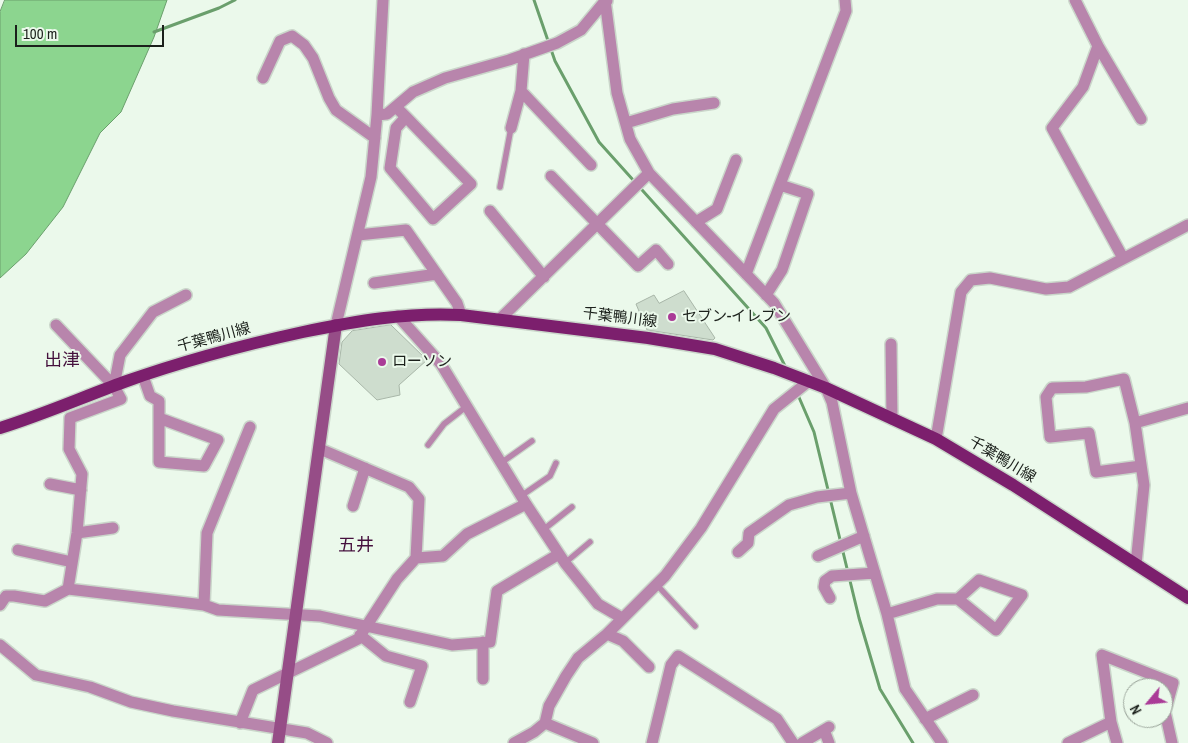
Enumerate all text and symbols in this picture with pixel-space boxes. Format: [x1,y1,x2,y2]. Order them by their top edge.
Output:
scale bar [18,15,166,47]
text: 100 m [23,23,57,44]
street label: 千葉鴨川線 [582,304,658,332]
place label: セブン-イレブン [682,308,791,326]
marker: セブン-イレブン [666,311,678,323]
street label: 千葉鴨川線 [175,320,253,356]
district label: 出津 [44,350,80,372]
place label: ローソン [392,353,452,371]
marker: ローソン [376,356,388,368]
street label: 千葉鴨川線 [965,433,1039,487]
district label: 五井 [338,535,374,557]
north arrow [1123,678,1173,728]
text: N [1126,702,1146,717]

